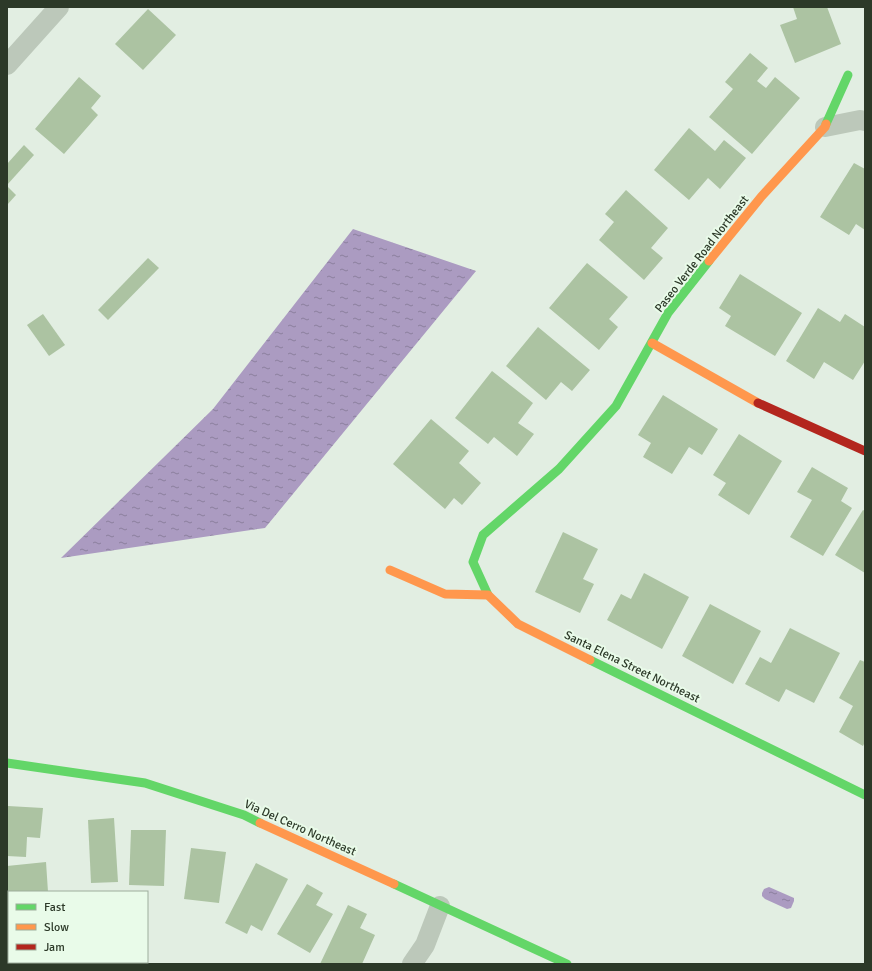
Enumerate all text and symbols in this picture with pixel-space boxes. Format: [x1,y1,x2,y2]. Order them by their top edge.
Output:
street label: Paseo Verde Road Northeast [652,193,752,315]
street label: Santa Elena Street Northeast [562,628,702,706]
street label: Via Del Cerro Northeast [242,797,358,859]
legend [8,891,148,963]
text: Fast [44,900,65,915]
text: Slow [44,920,69,935]
text: Jam [44,940,65,955]

